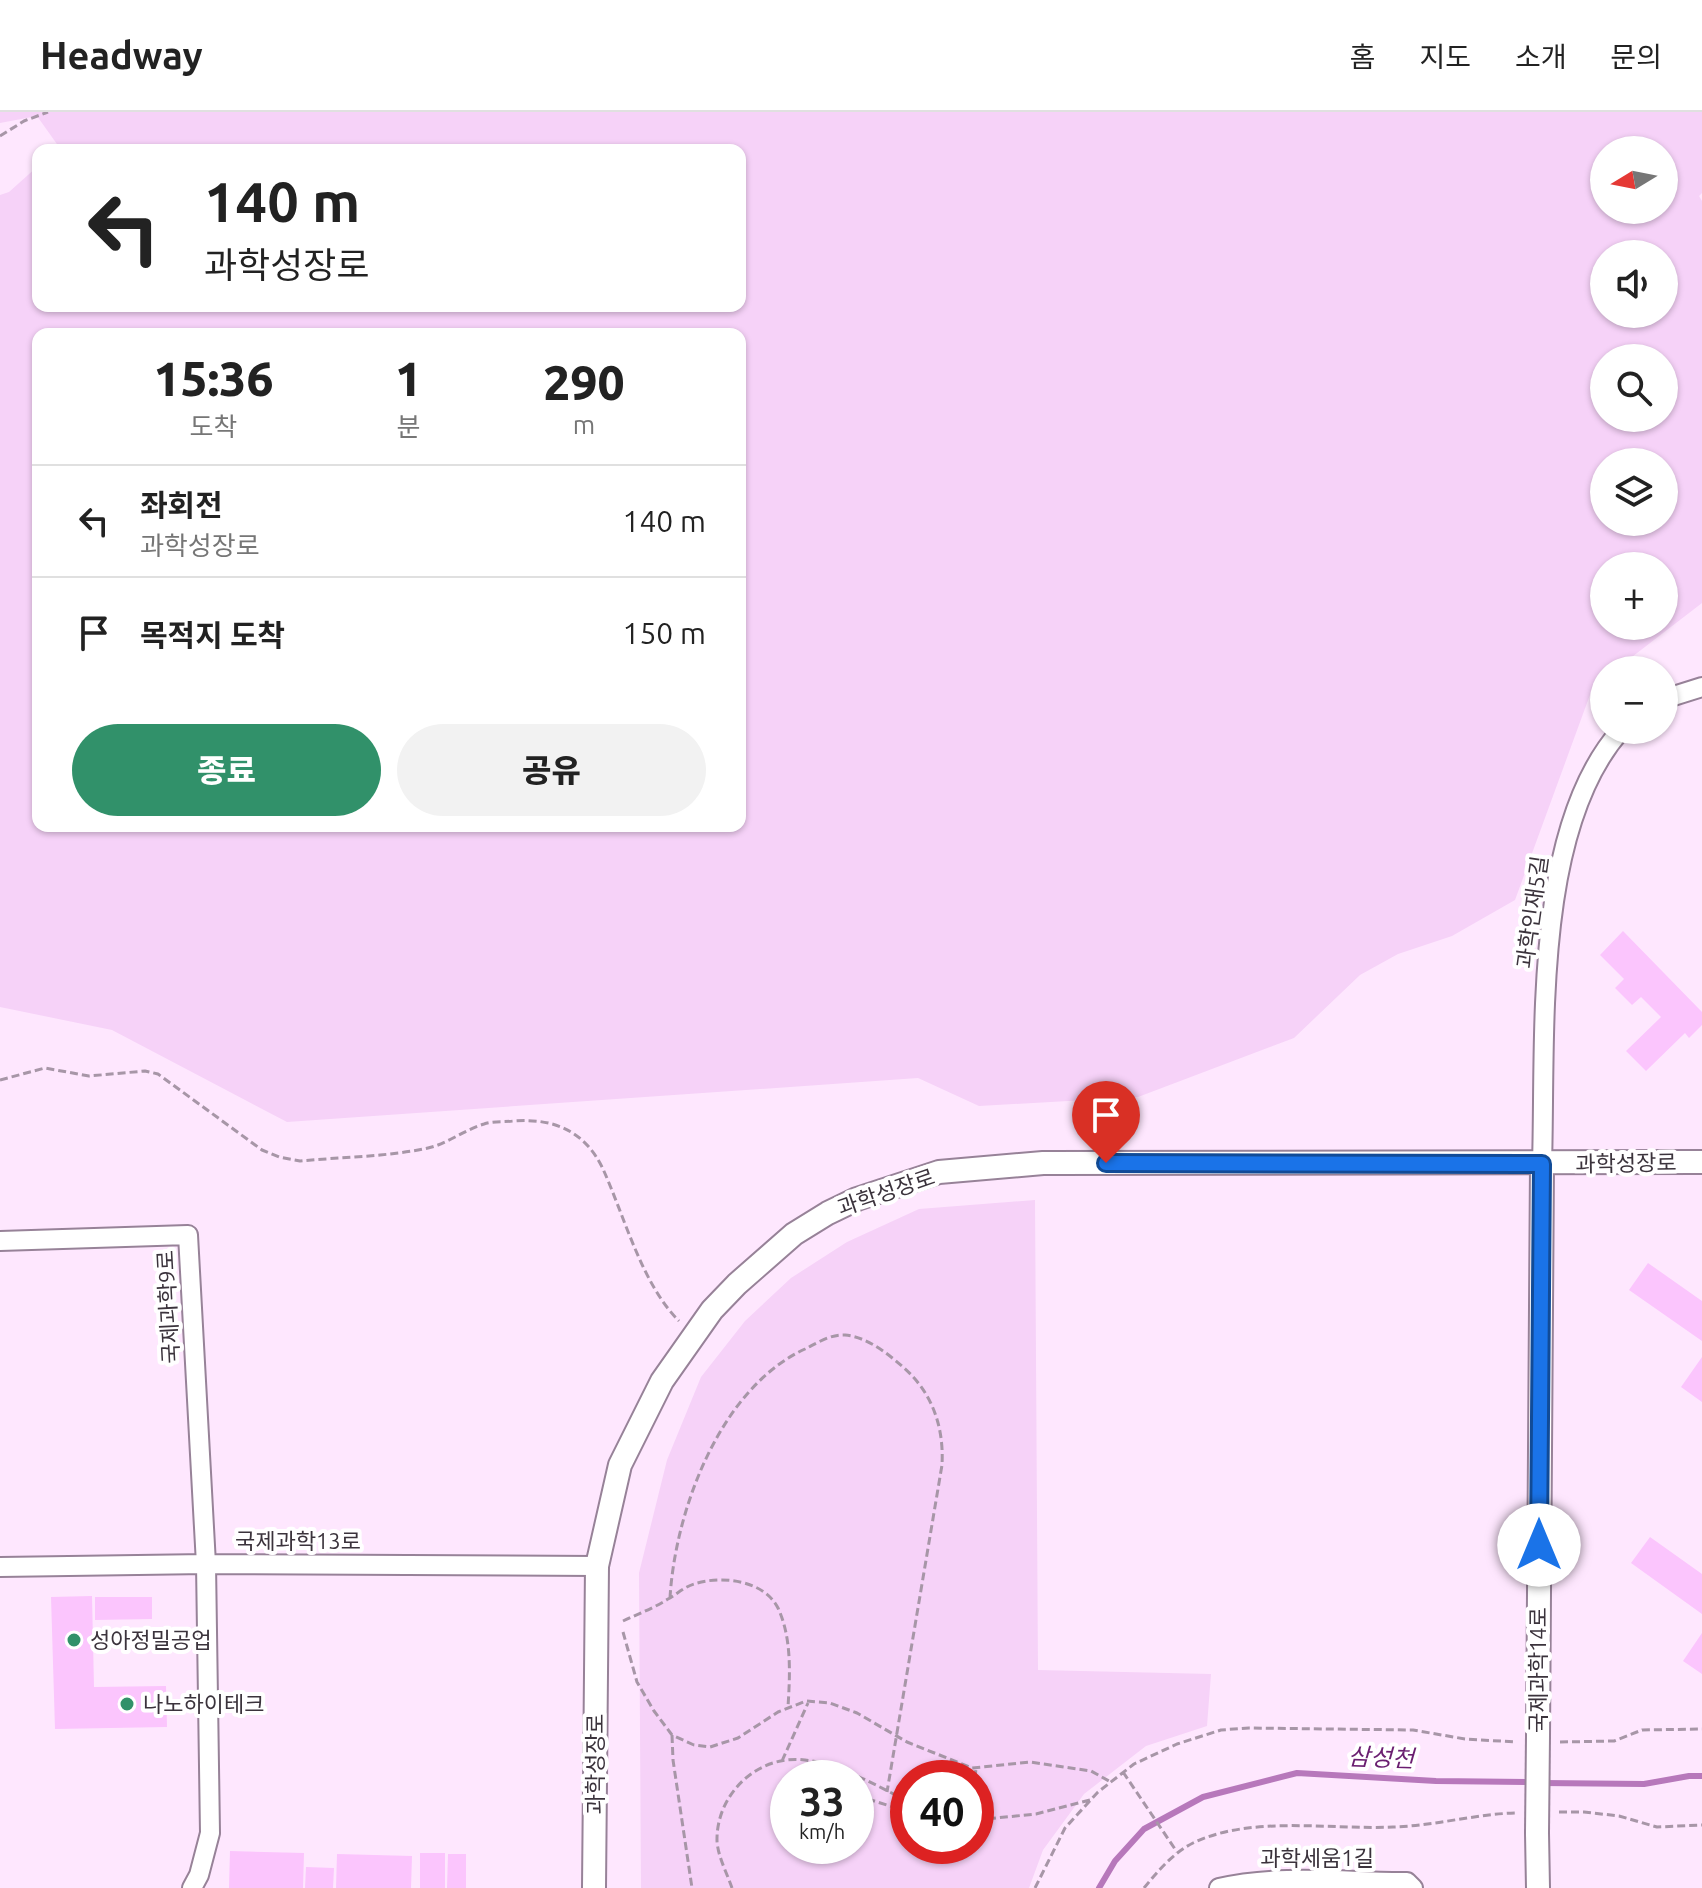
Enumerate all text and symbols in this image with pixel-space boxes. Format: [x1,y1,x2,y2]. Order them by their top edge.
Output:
text: Headway [40,34,203,76]
text: 홈 [1350,41,1375,72]
text: 지도 [1419,41,1471,72]
text: 소개 [1515,41,1566,72]
text: 문의 [1610,41,1662,72]
north arrow [1590,136,1678,224]
map controls [1590,136,1678,744]
text: 140 m [204,170,360,233]
icon: left [72,176,176,280]
button: sound [1590,240,1678,328]
text: 과학성장로 [204,244,370,285]
button: search [1590,344,1678,432]
text: 15:36 [153,351,274,405]
text: 1 [395,351,422,405]
text: 290 [543,355,625,409]
text: m [573,410,595,439]
text: 도착 [190,412,237,441]
text: 분 [396,412,420,441]
button: layers [1590,448,1678,536]
text: 좌회전 [140,488,223,522]
icon: left [72,499,116,543]
text: 140 m [622,504,706,538]
text: 과학성장로 [140,531,260,560]
button: + [1590,552,1678,640]
icon: arrive [72,611,116,655]
text: 150 m [622,616,706,650]
text: 목적지 도착 [140,618,285,652]
button: − [1590,656,1678,744]
button: 종료 [72,724,381,816]
button: 공유 [397,724,706,816]
street label: 과학인재5길 [1511,854,1552,970]
pin [1072,1081,1140,1163]
icon: arrive [1084,1093,1128,1137]
street label: 과학성장로 [1575,1149,1677,1176]
street label: 과학성장로 [834,1163,938,1220]
street label: 국제과학9로 [152,1250,183,1364]
position arrow [1497,1503,1581,1587]
street label: 국제과학13로 [235,1528,361,1553]
street label: 국제과학14로 [1525,1607,1550,1733]
place label: 성아정밀공업 [90,1627,211,1652]
marker: 성아정밀공업 [65,1631,83,1649]
place label: 나노하이테크 [143,1691,264,1716]
marker: 나노하이테크 [118,1695,136,1713]
street label: 과학성장로 [582,1713,607,1815]
water label: 삼성천 [1347,1743,1418,1772]
speed limit sign: 40 [890,1760,994,1864]
text: 33 [799,1779,845,1824]
text: km/h [799,1820,845,1843]
street label: 과학세움1길 [1260,1845,1374,1870]

